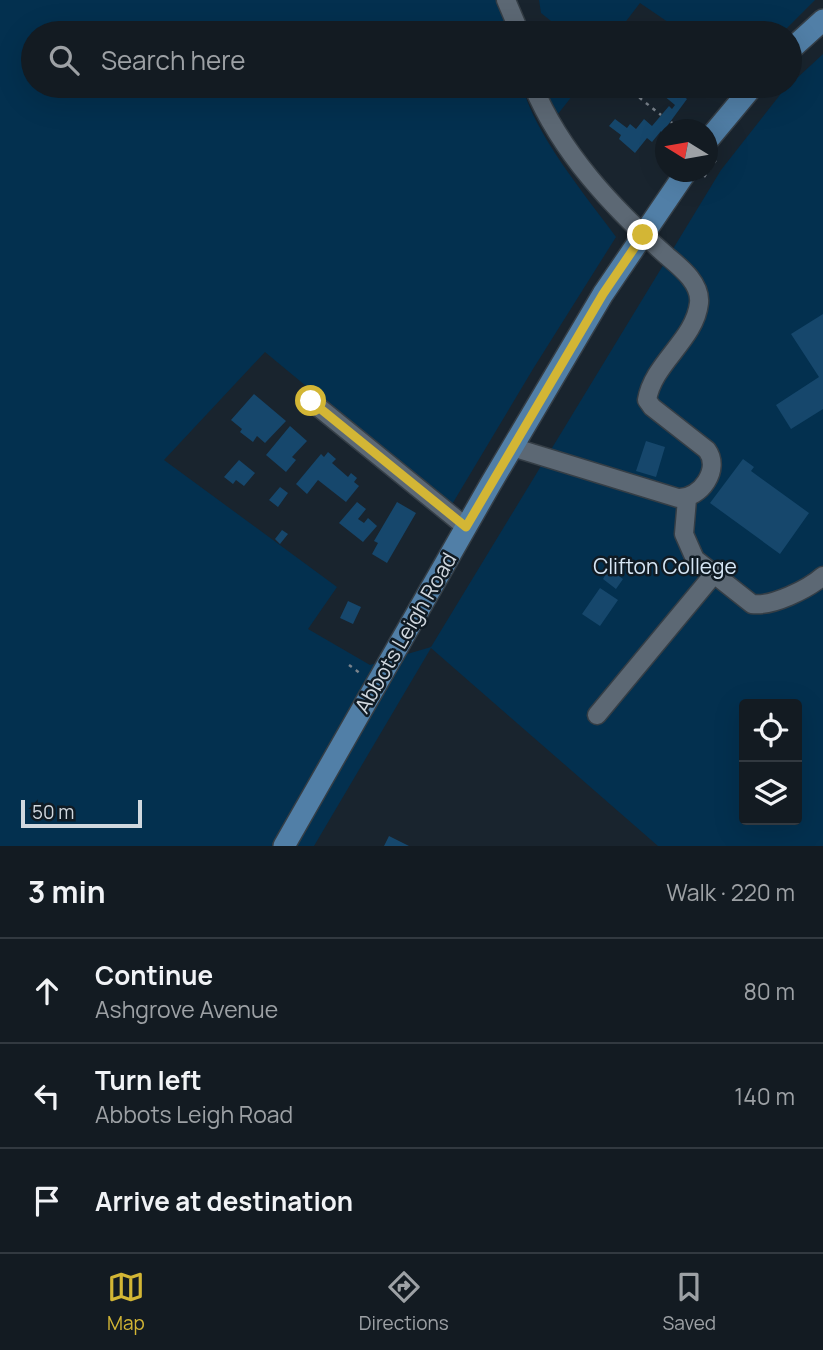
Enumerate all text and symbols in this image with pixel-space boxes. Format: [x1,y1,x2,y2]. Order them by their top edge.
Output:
search box [21,21,802,98]
icon: search [45,41,83,79]
text: Search here [101,42,246,78]
north arrow [655,119,718,182]
route end [627,219,658,250]
route start [295,385,326,416]
street label: Abbots Leigh Road [348,547,463,718]
park label: Clifton College [593,552,737,580]
map controls [739,699,802,825]
button: locate [739,699,802,762]
button: layers [739,762,802,825]
scale bar [21,797,142,829]
text: 50 m [32,799,74,825]
text: 3 min [28,871,106,912]
text: Walk · 220 m [666,876,795,908]
text: Continue [95,957,213,993]
icon: ahead [28,972,66,1010]
text: 80 m [744,975,795,1007]
text: Ashgrove Avenue [95,993,278,1025]
text: Turn left [95,1062,202,1098]
icon: left [28,1077,66,1115]
text: 140 m [734,1080,795,1112]
text: Abbots Leigh Road [95,1098,293,1130]
icon: arrive [28,1182,66,1220]
text: Arrive at destination [95,1183,353,1219]
tab: Map [107,1268,145,1336]
tab: Directions [359,1268,449,1336]
tab: Saved [663,1268,716,1336]

